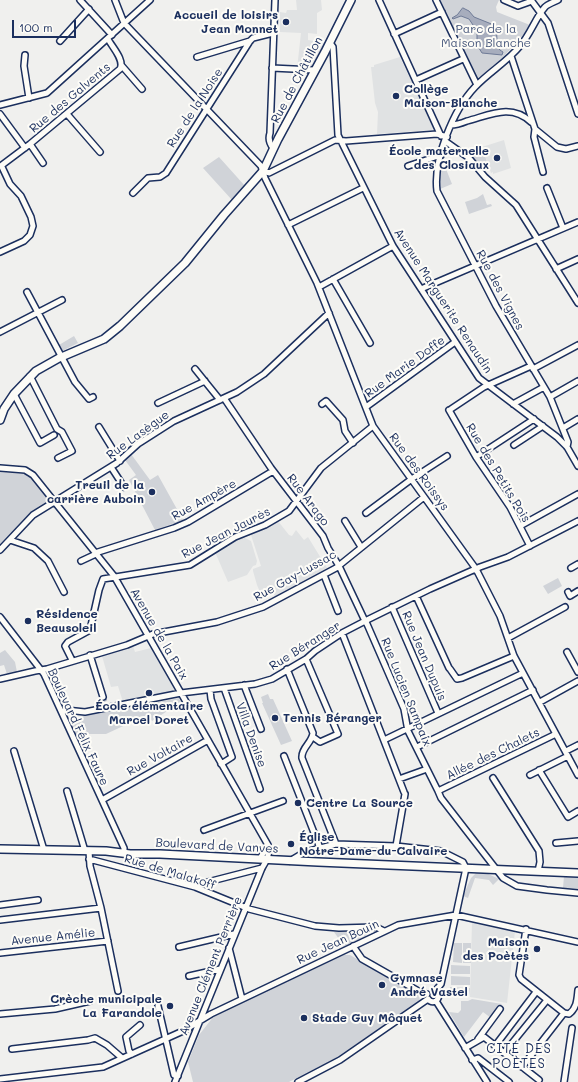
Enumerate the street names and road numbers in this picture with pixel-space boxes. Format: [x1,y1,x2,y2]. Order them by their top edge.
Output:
street label: Rue de Châtillon [268,34,326,126]
street label: Rue des Galvents [27,60,113,136]
street label: Rue de la Noise [164,66,226,150]
street label: Avenue Marguerite Renaudin [391,226,495,376]
street label: Rue des Vignes [473,248,527,332]
street label: Rue Marie Doffe [362,333,448,401]
street label: Rue Lasègue [104,407,172,463]
street label: Rue des Petits Pois [463,421,533,525]
street label: Rue des Roissys [386,430,452,514]
street label: Rue Arago [284,471,332,529]
street label: Rue Ampère [169,476,239,524]
street label: Rue Jean Jaurès [179,504,273,562]
street label: Rue Gay-Lussac [251,547,339,605]
street label: Avenue de la Paix [127,586,191,682]
street label: Rue Jean Dupuis [399,609,449,703]
street label: Rue Béranger [267,618,343,674]
street label: Rue Lucien Sampaix [378,636,434,748]
street label: Boulevard Félix Faure [44,666,112,788]
street label: Villa Denise [233,701,269,769]
street label: Allée des Chalets [444,725,542,783]
street label: Rue Voltaire [124,731,196,779]
street label: Boulevard de Vanves [155,836,279,856]
street label: Rue de Malakoff [123,851,217,893]
street label: Avenue Clément Perrière [177,894,245,1038]
street label: Rue Jean Bouin [295,917,381,967]
street label: Avenue Amélie [10,925,96,949]

